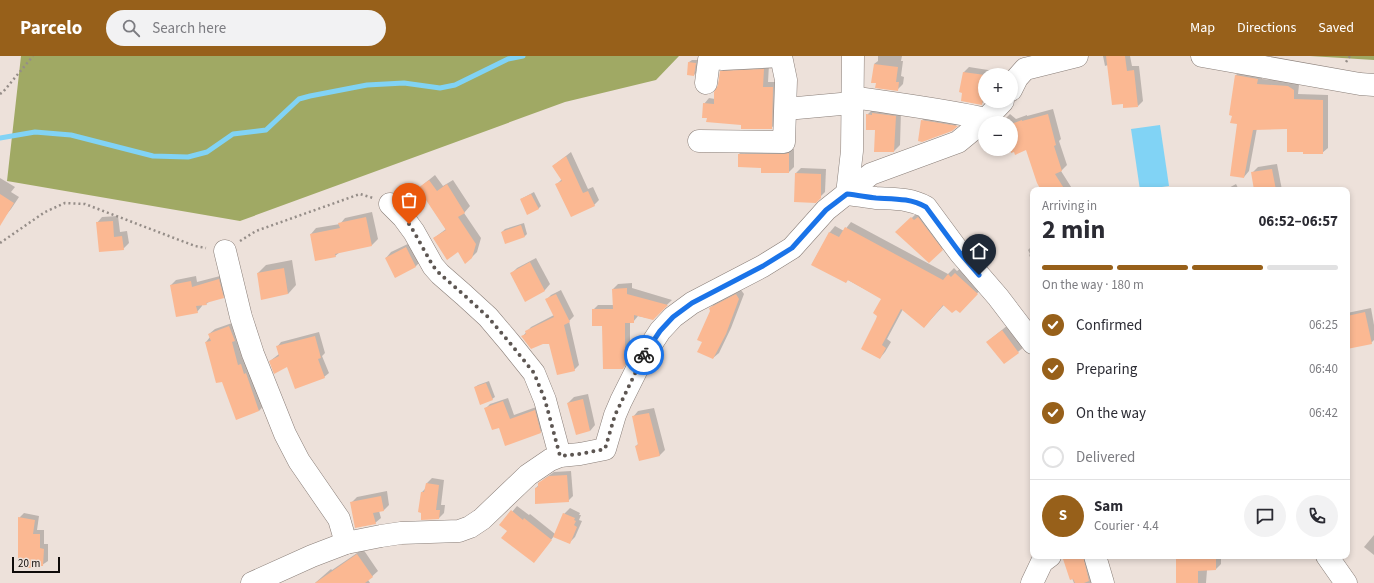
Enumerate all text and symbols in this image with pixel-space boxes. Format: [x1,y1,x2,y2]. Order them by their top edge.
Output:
search box [106,10,386,46]
text: Parcelo [20,15,82,42]
icon: search [120,17,142,39]
text: Search here [152,18,226,39]
text: Map [1190,18,1215,38]
text: Directions [1237,18,1296,38]
text: Saved [1318,18,1354,38]
map controls [978,68,1018,156]
button: + [978,68,1018,108]
button: − [978,116,1018,156]
pin [392,183,426,224]
icon: bag [398,189,420,211]
text: Arriving in [1042,197,1097,215]
text: 2 min [1042,211,1105,248]
text: 06:52–06:57 [1258,211,1338,232]
pin [962,234,996,275]
icon: home [968,240,990,262]
text: On the way · 180 m [1042,276,1144,294]
icon: check [1042,314,1064,336]
text: Confirmed [1076,315,1142,336]
text: 06:25 [1309,316,1338,334]
courier [624,335,664,375]
icon: bike [633,344,655,366]
icon: check [1042,358,1064,380]
text: Preparing [1076,359,1137,380]
text: 06:40 [1309,360,1338,378]
icon: check [1042,402,1064,424]
text: On the way [1076,403,1146,424]
text: 06:42 [1309,404,1338,422]
text: Delivered [1076,447,1135,468]
button: chat [1244,495,1286,537]
button: phone [1296,495,1338,537]
text: Sam [1094,496,1123,517]
text: S [1059,505,1067,526]
text: Courier · 4.4 [1094,517,1159,535]
scale bar [12,555,60,574]
text: 20 m [18,556,40,571]

